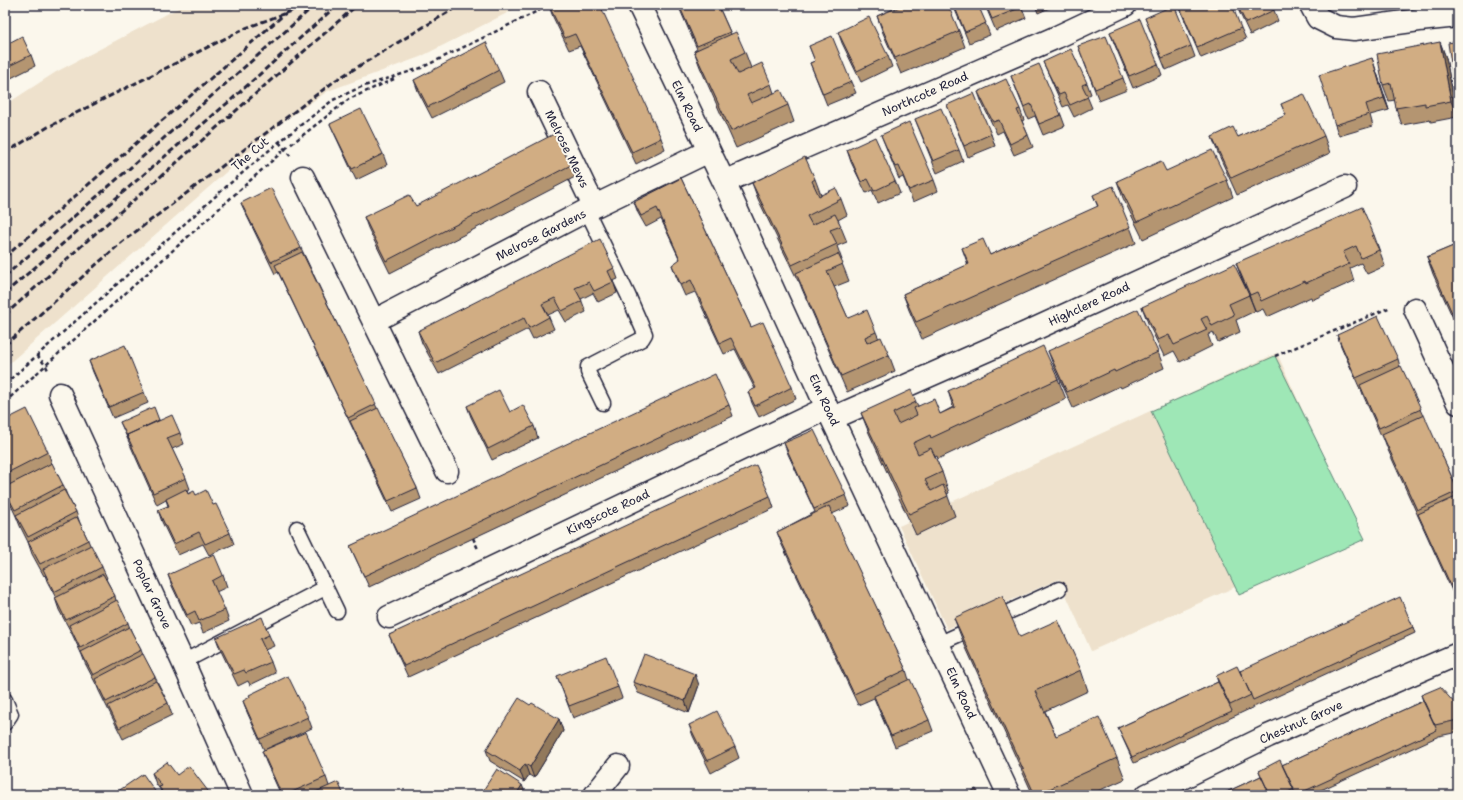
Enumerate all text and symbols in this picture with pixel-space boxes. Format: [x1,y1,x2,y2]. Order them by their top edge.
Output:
street label: Northcote Road [879,68,971,120]
street label: Elm Road [668,78,707,135]
street label: Melrose Mews [541,107,593,191]
street label: The Cut [228,133,272,175]
street label: Melrose Gardens [493,205,589,265]
street label: Highclere Road [1046,278,1133,330]
street label: Elm Road [805,371,843,429]
street label: Kingscote Road [564,486,653,538]
street label: Poplar Grove [129,556,175,632]
street label: Elm Road [942,664,980,722]
street label: Chestnut Grove [1257,696,1345,748]

